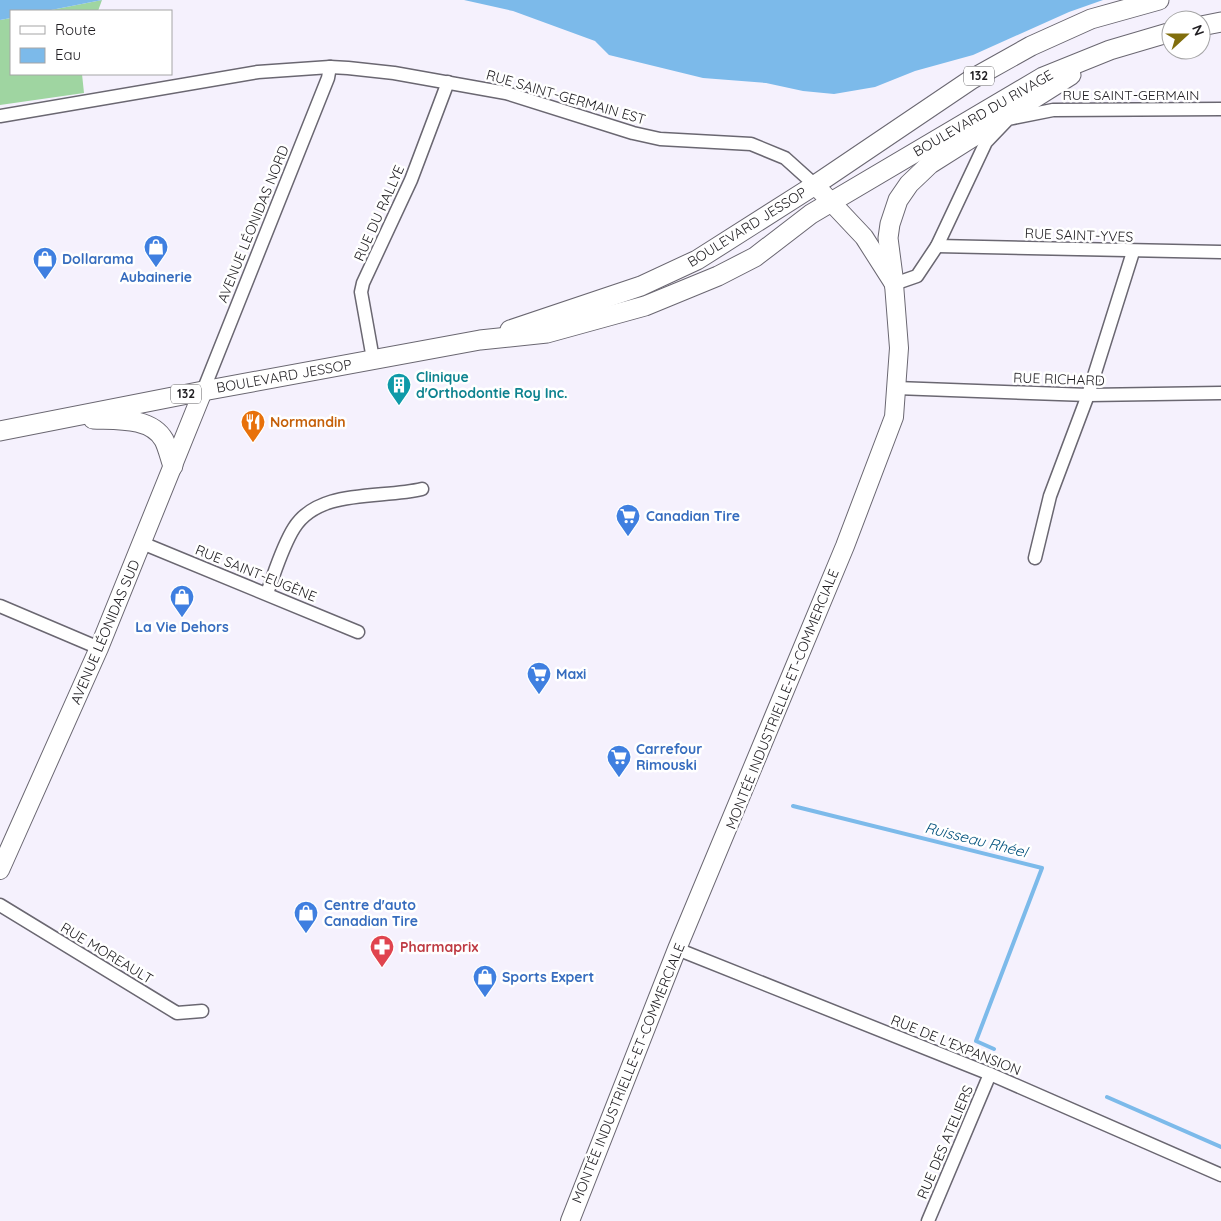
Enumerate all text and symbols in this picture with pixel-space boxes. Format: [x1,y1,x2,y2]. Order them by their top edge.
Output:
legend [10,10,172,75]
north arrow [1161,10,1211,60]
text: Route [55,20,96,39]
text: N [1188,22,1208,38]
text: Eau [55,45,81,64]
street label: RUE SAINT-GERMAIN EST [484,66,648,128]
street label: BOULEVARD DU RIVAGE [910,66,1056,160]
road number: 132 [964,66,994,85]
street label: RUE SAINT-GERMAIN [1063,86,1200,104]
street label: AVENUE LÉONIDAS NORD [213,143,293,305]
street label: RUE DU RALLYE [350,162,408,264]
street label: BOULEVARD JESSOP [684,183,810,271]
street label: RUE SAINT-YVES [1024,224,1134,246]
shop icon: Aubainerie [143,234,169,268]
shop icon: Dollarama [32,246,58,280]
place label: Dollarama [62,250,134,268]
place label: Aubainerie [120,268,192,286]
street label: BOULEVARD JESSOP [215,355,353,397]
place label: Clinique d'Orthodontie Roy Inc. [416,368,568,402]
street label: RUE RICHARD [1013,368,1105,390]
building icon: Clinique d'Orthodontie Roy Inc. [386,372,412,406]
road number: 132 [171,384,201,404]
restaurant icon: Normandin [240,409,266,443]
place label: Normandin [270,413,346,431]
supermarket icon: Canadian Tire [615,503,641,537]
place label: Canadian Tire [646,507,740,525]
street label: RUE SAINT-EUGÈNE [193,540,319,606]
street label: AVENUE LÉONIDAS SUD [66,557,144,707]
street label: MONTÉE INDUSTRIELLE-ET-COMMERCIALE [721,566,843,832]
shop icon: La Vie Dehors [169,584,195,618]
place label: La Vie Dehors [135,618,229,636]
supermarket icon: Maxi [526,661,552,695]
place label: Maxi [556,665,586,683]
place label: Carrefour Rimouski [636,740,702,774]
supermarket icon: Carrefour Rimouski [606,744,632,778]
water label: Ruisseau Rhéel [923,818,1031,862]
place label: Centre d'auto Canadian Tire [324,896,418,930]
shop icon: Centre d'auto Canadian Tire [293,900,319,934]
street label: RUE MOREAULT [57,918,157,988]
pharmacy icon: Pharmaprix [369,934,395,968]
place label: Pharmaprix [400,938,478,956]
street label: MONTÉE INDUSTRIELLE-ET-COMMERCIALE [567,940,689,1206]
shop icon: Sports Expert [472,964,498,998]
place label: Sports Expert [502,968,595,986]
street label: RUE DE L'EXPANSION [888,1011,1024,1079]
street label: RUE DES ATELIERS [913,1082,977,1202]

